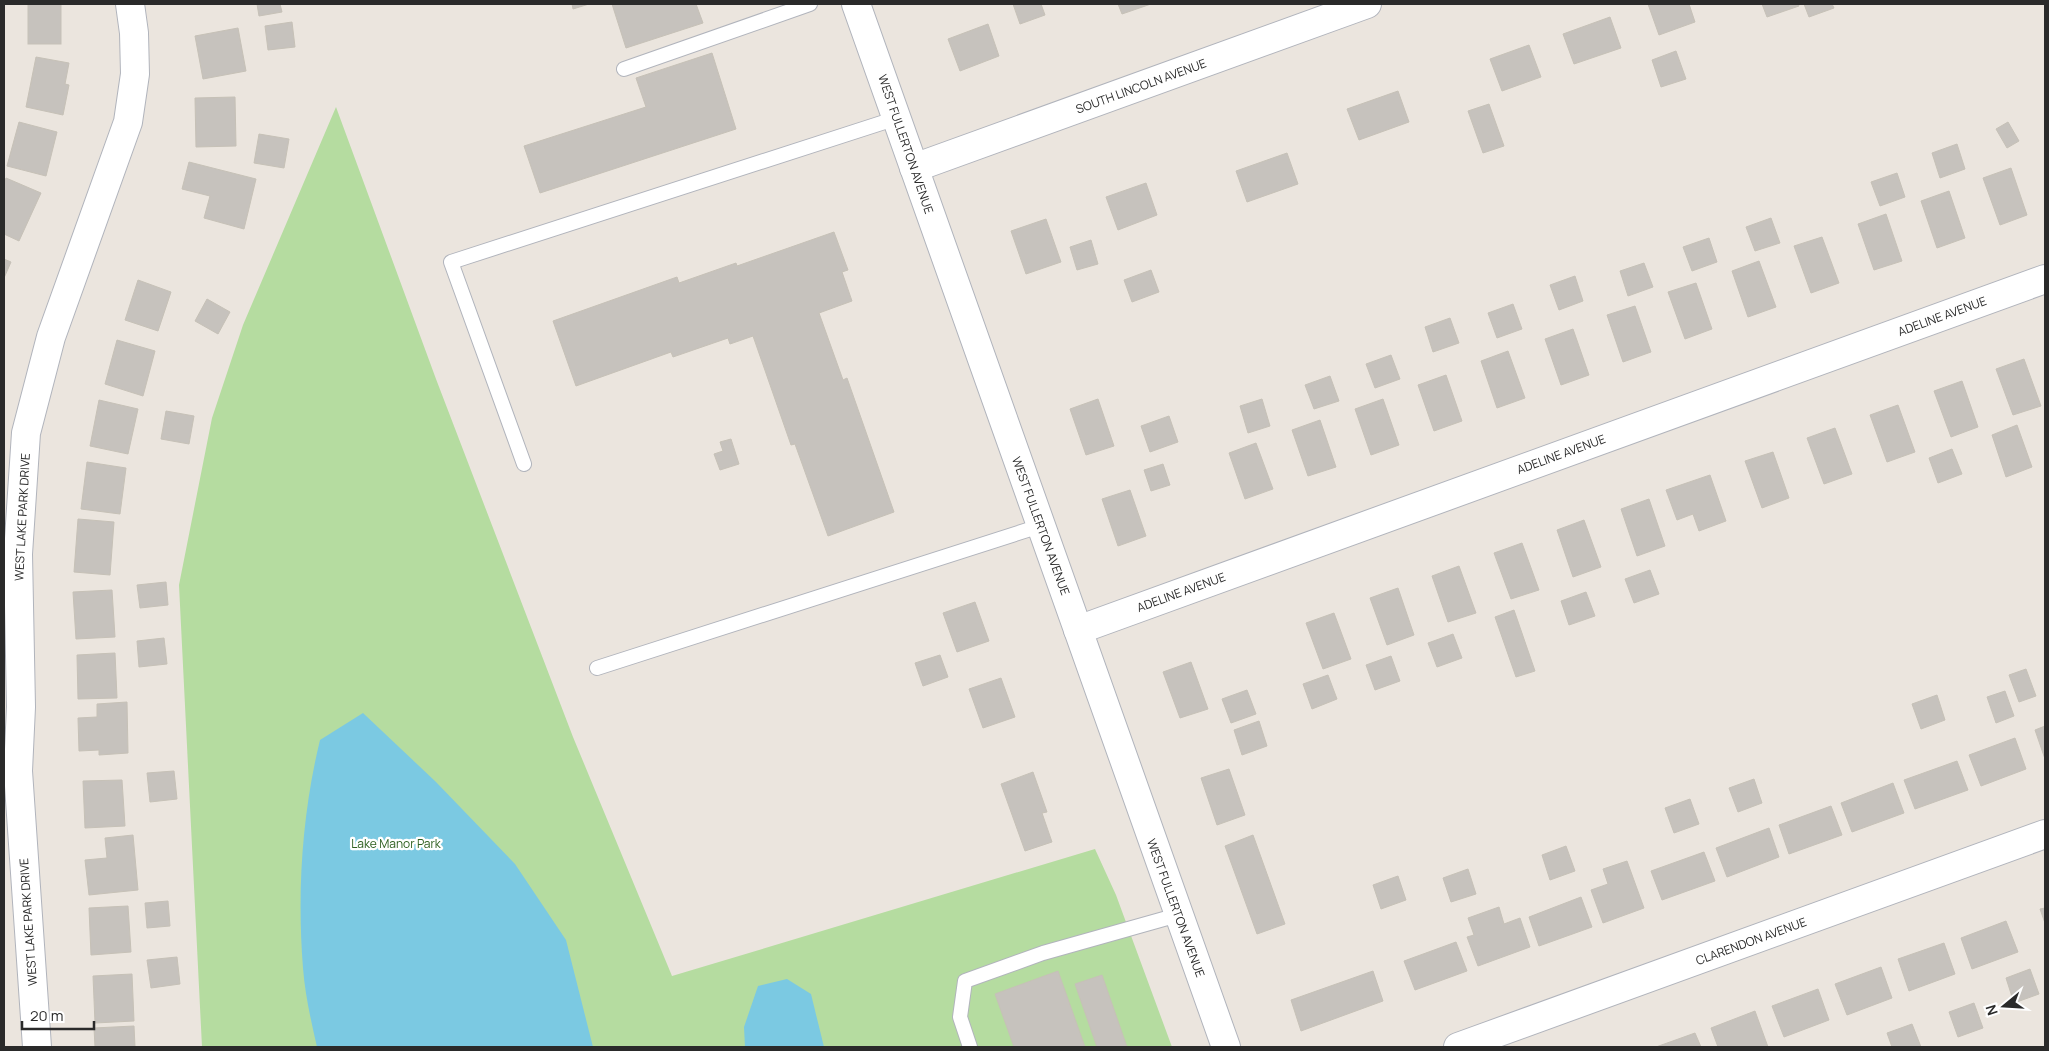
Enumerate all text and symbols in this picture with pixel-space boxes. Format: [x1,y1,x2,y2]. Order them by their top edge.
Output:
street label: SOUTH LINCOLN AVENUE [1073,54,1209,118]
street label: WEST FULLERTON AVENUE [874,72,938,216]
street label: ADELINE AVENUE [1895,292,1989,340]
street label: ADELINE AVENUE [1514,430,1608,478]
street label: WEST LAKE PARK DRIVE [10,452,34,581]
street label: WEST FULLERTON AVENUE [1008,454,1074,598]
street label: ADELINE AVENUE [1134,568,1228,616]
park label: Lake Manor Park [351,835,442,852]
street label: WEST FULLERTON AVENUE [1143,836,1209,980]
street label: WEST LAKE PARK DRIVE [15,857,41,986]
street label: CLARENDON AVENUE [1693,913,1809,969]
north arrow [1979,981,2029,1031]
scale bar [22,998,95,1030]
text: N [1981,1002,2002,1018]
text: 20 m [30,1005,63,1026]

